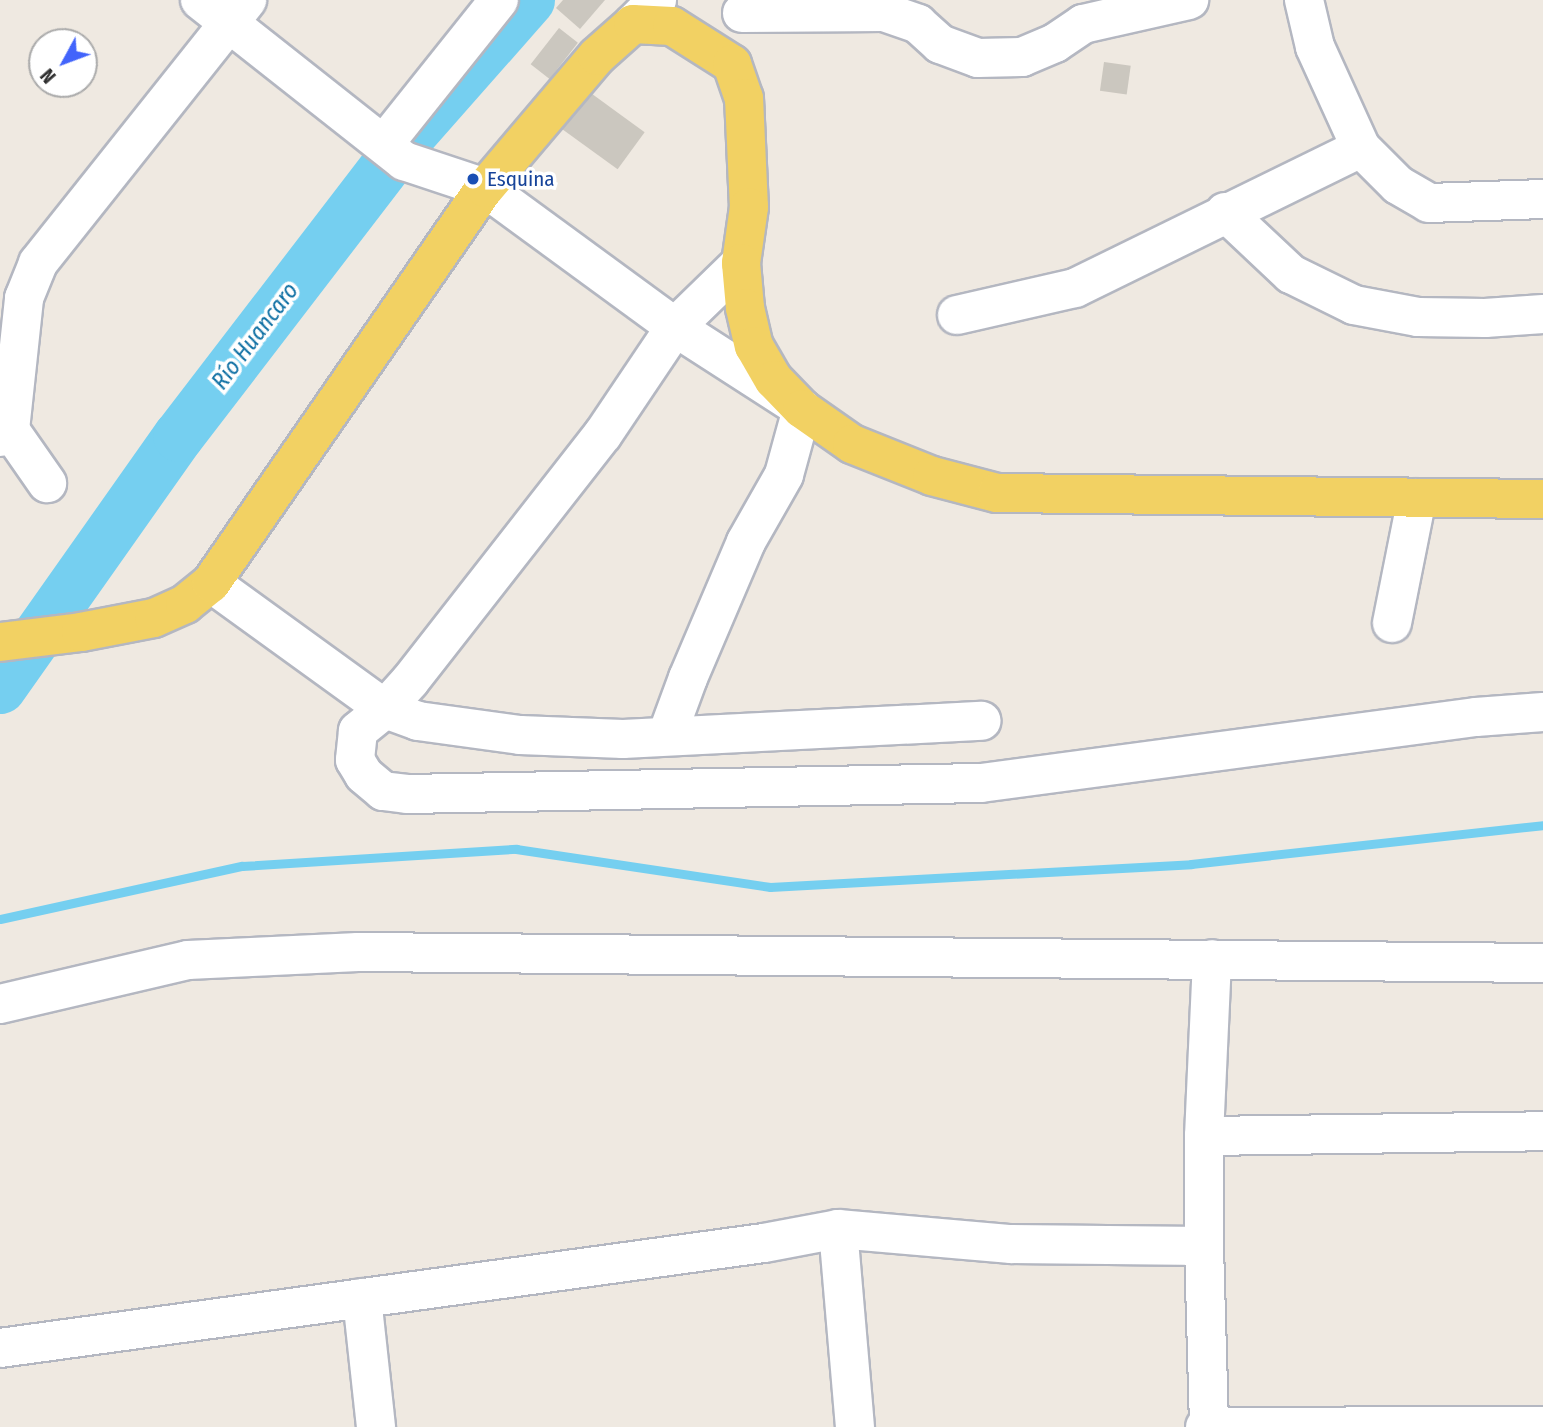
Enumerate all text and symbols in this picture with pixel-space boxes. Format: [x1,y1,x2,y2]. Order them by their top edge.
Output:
north arrow [28,28,98,98]
text: N [36,64,61,88]
place label: Esquina [487,166,555,192]
marker: Esquina [465,171,481,187]
water label: Río Huancaro [206,277,304,395]

